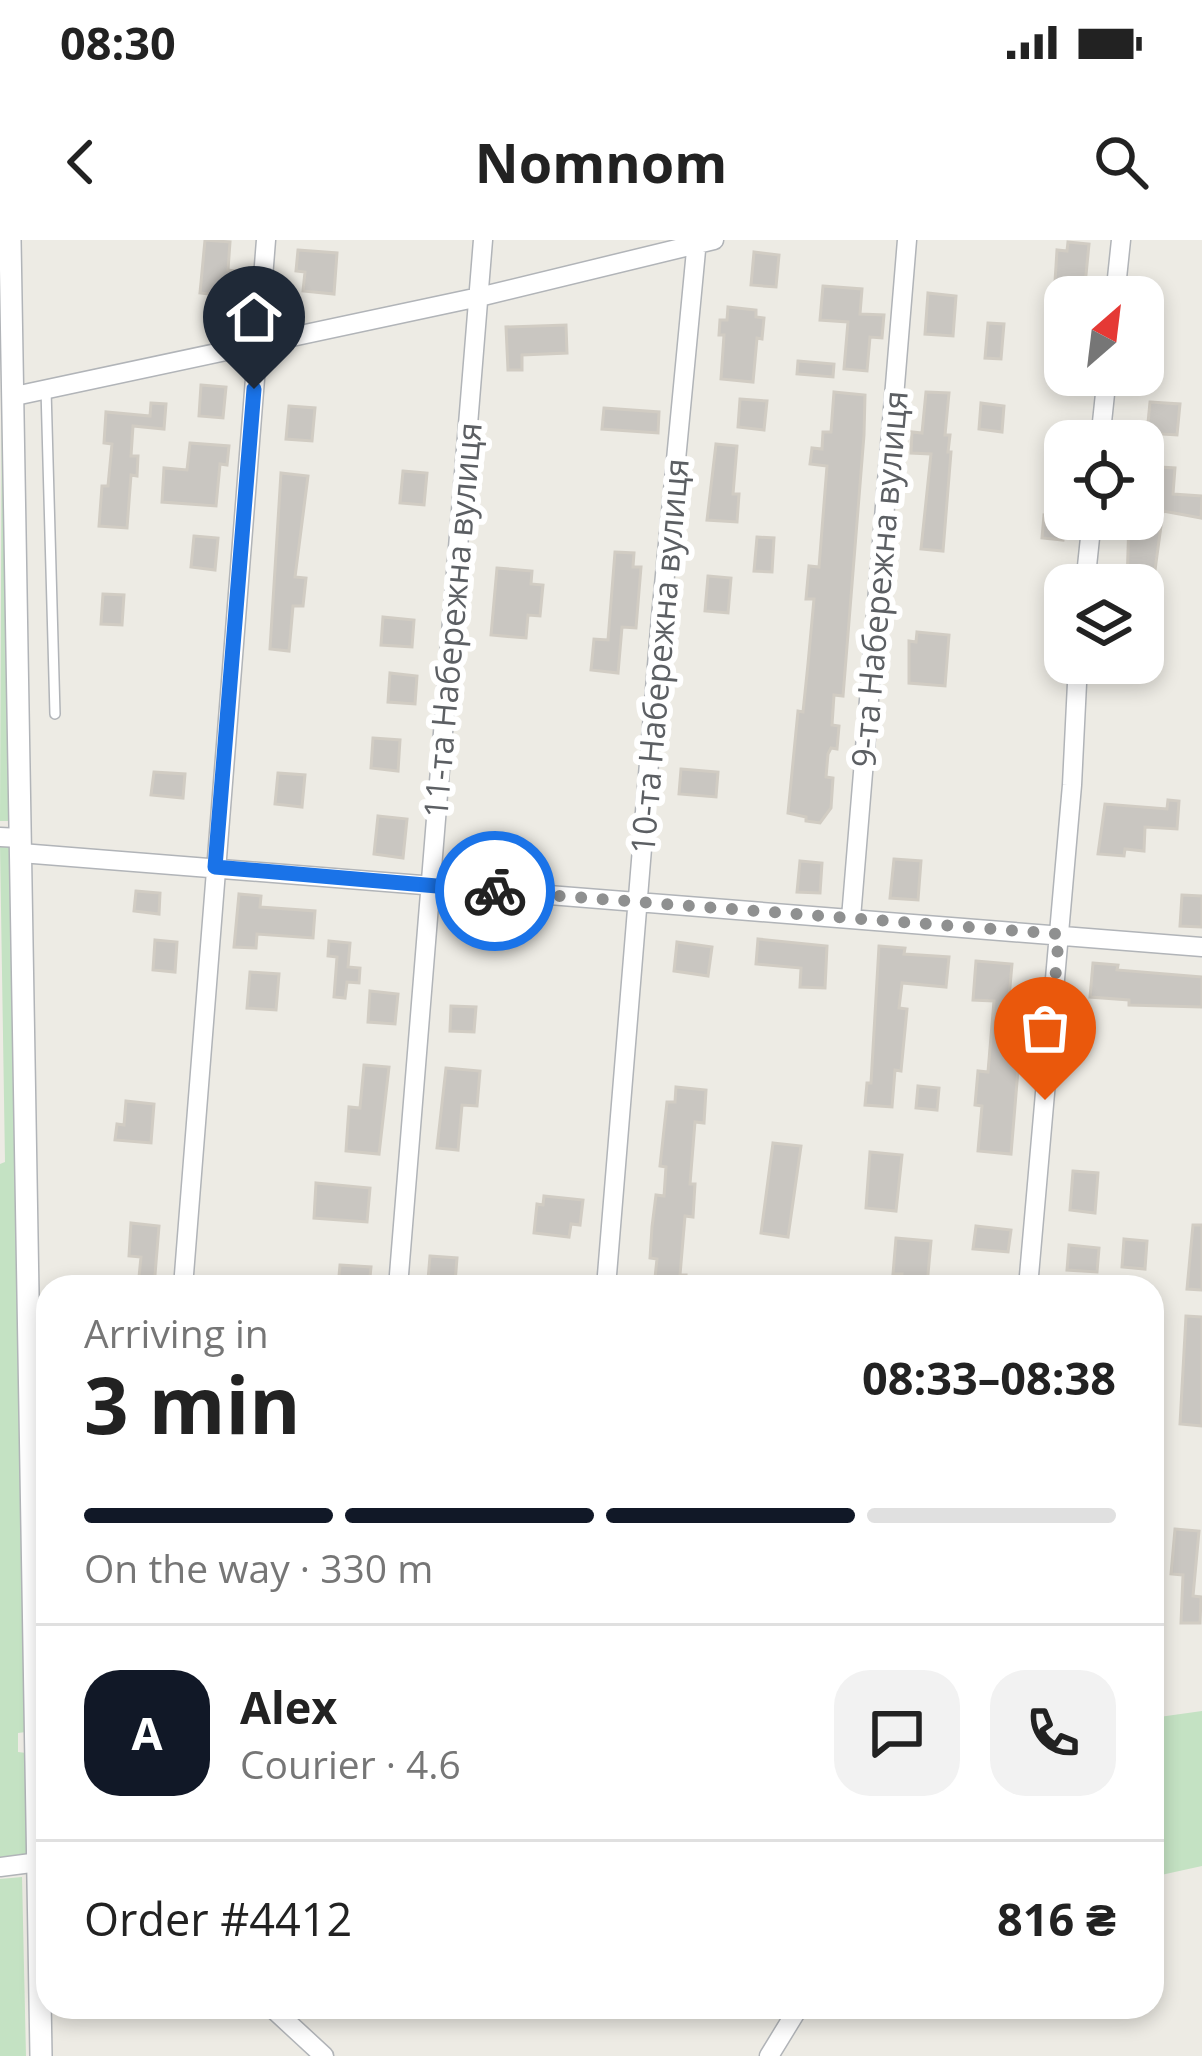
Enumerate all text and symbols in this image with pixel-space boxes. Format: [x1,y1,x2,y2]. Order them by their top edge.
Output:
text: 08:30 [60,12,176,73]
text: Nomnom [475,125,727,199]
icon: back [48,129,114,195]
icon: search [1088,129,1154,195]
pin [203,266,305,389]
north arrow [1044,276,1164,396]
map controls [1044,276,1164,684]
icon: home [221,284,287,350]
street label: 9-та Набережна вулиця [840,389,918,769]
street label: 11-та Набережна вулиця [412,420,492,820]
button: locate [1044,420,1164,540]
street label: 10-та Набережна вулиця [619,456,699,856]
button: layers [1044,564,1164,684]
courier [435,831,555,951]
icon: bike [462,858,528,924]
pin [994,977,1096,1100]
icon: bag [1012,995,1078,1061]
text: Arriving in [84,1306,269,1359]
text: 08:33–08:38 [862,1347,1116,1408]
text: 3 min [84,1351,301,1457]
text: On the way · 330 m [84,1541,433,1594]
button: chat [834,1670,960,1796]
button: phone [990,1670,1116,1796]
text: Alex [240,1676,337,1737]
text: A [131,1702,163,1763]
text: Courier · 4.6 [240,1737,461,1790]
text: Order #4412 [84,1888,352,1949]
text: 816 ₴ [997,1888,1116,1949]

